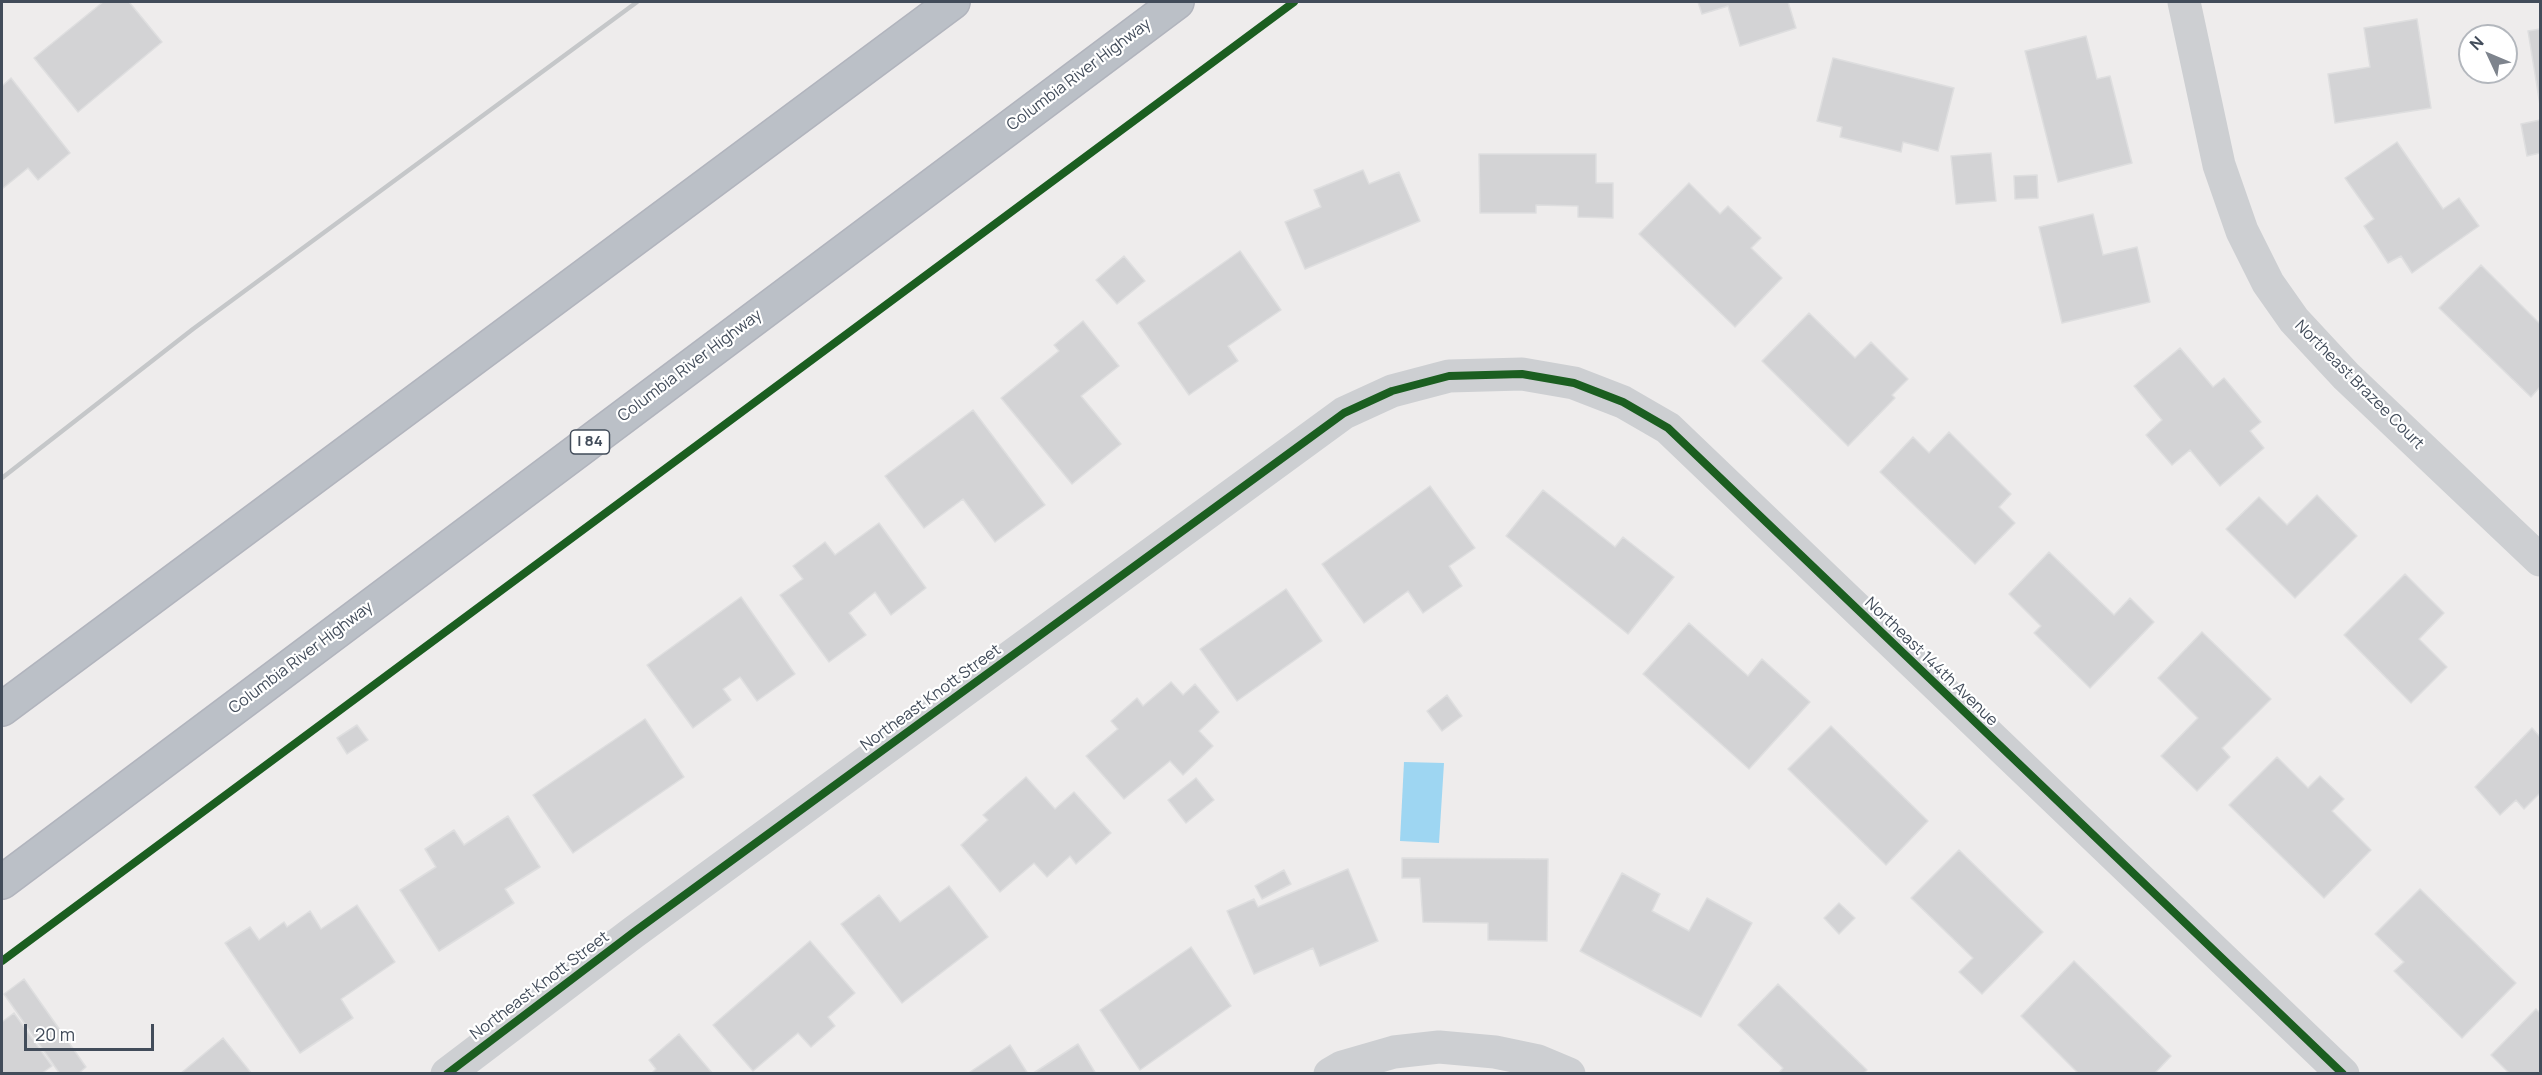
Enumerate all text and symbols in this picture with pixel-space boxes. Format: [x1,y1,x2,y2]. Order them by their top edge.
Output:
street label: Columbia River Highway [1003,15,1155,135]
north arrow [2458,24,2518,84]
text: N [2465,31,2488,55]
street label: Columbia River Highway [614,306,766,426]
street label: Northeast Brazee Court [2290,316,2428,454]
road number: I 84 [570,430,610,454]
street label: Northeast 144th Avenue [1861,594,2001,730]
street label: Columbia River Highway [225,598,377,718]
street label: Northeast Knott Street [857,641,1005,755]
street label: Northeast Knott Street [467,928,613,1044]
scale bar [27,1012,158,1050]
text: 20 m [35,1022,75,1046]

